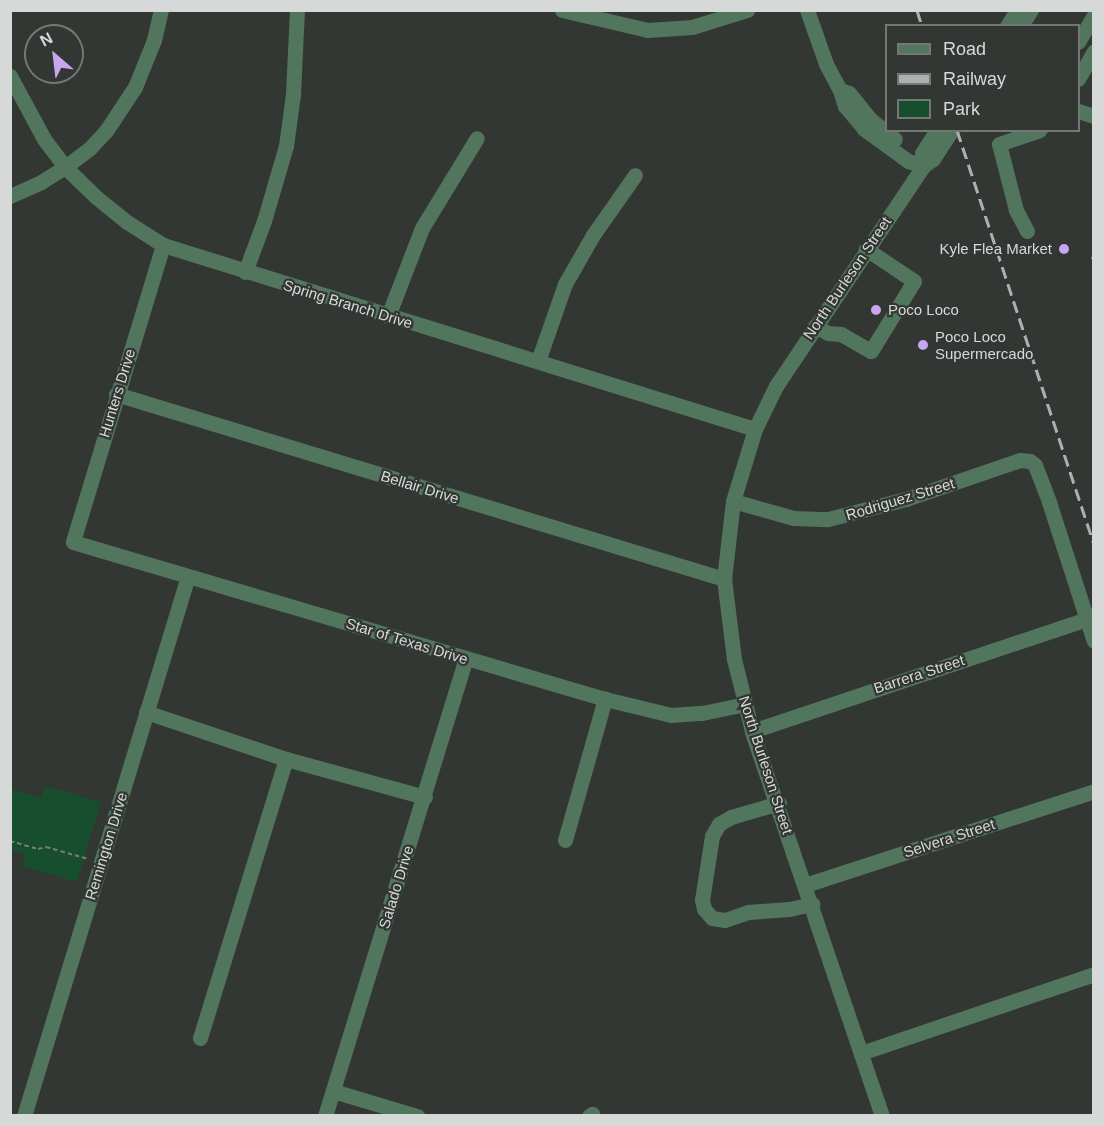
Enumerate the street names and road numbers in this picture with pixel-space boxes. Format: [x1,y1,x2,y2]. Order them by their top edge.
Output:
street label: North Burleson Street [799,213,895,343]
street label: Spring Branch Drive [281,276,415,332]
street label: Hunters Drive [95,347,139,439]
street label: Bellair Drive [379,467,461,507]
street label: Rodriguez Street [844,474,956,524]
street label: Star of Texas Drive [344,614,470,668]
street label: Barrera Street [871,651,967,697]
street label: North Burleson Street [735,694,797,836]
street label: Remington Drive [81,790,131,902]
street label: Selvera Street [901,815,997,861]
street label: Salado Drive [375,843,417,931]

